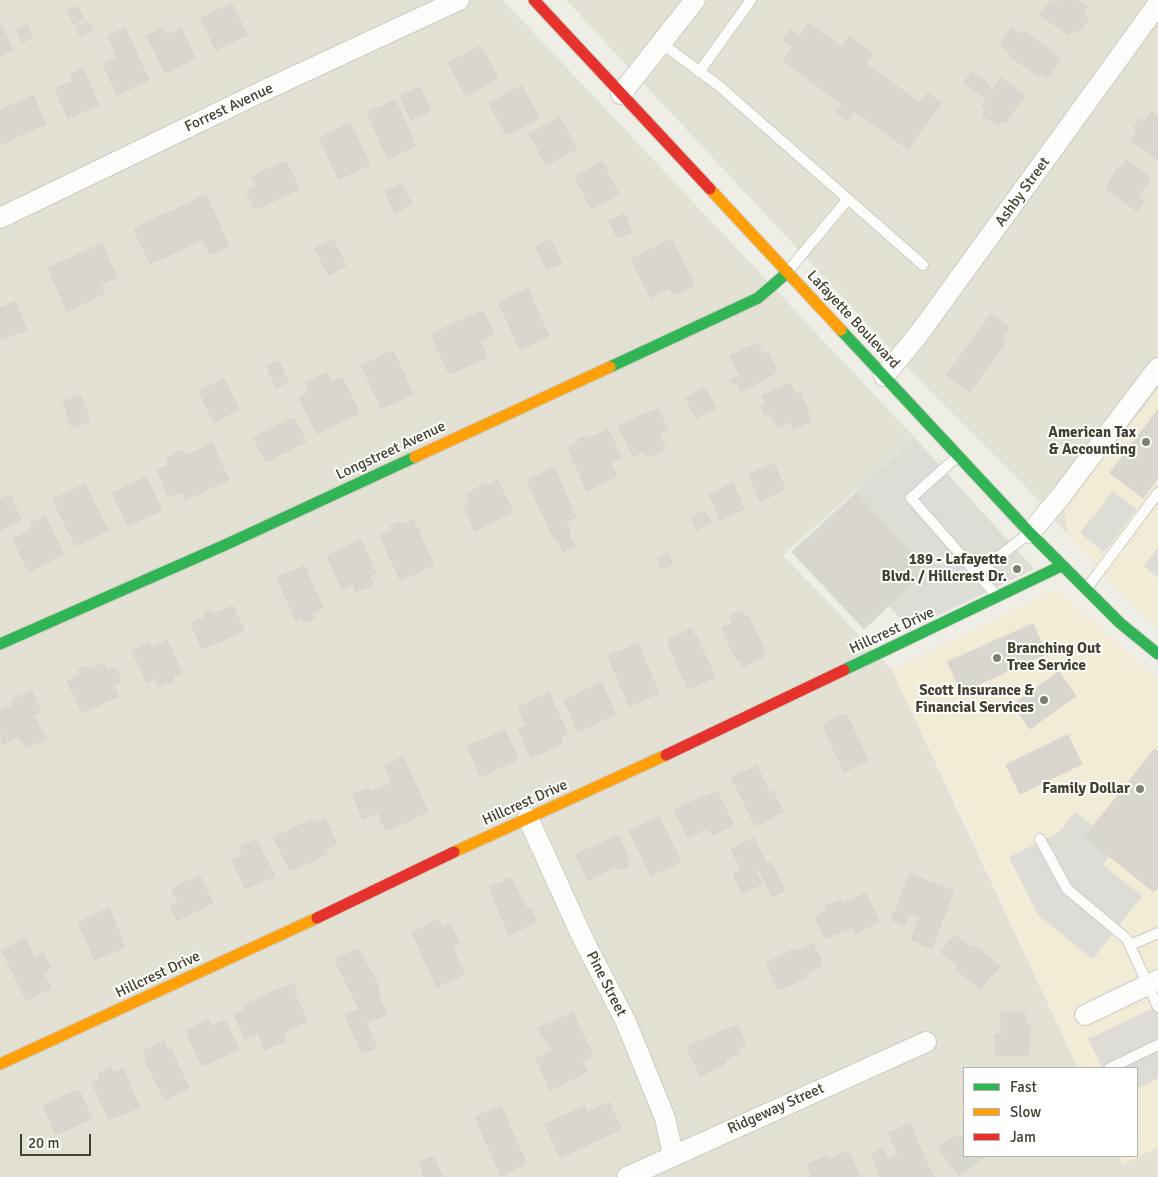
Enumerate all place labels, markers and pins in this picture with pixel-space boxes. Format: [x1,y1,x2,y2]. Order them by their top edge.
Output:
place label: American Tax & Accounting [1048,424,1136,459]
marker: American Tax & Accounting [1140,436,1152,448]
place label: 189 - Lafayette Blvd. / Hillcrest Dr. [881,551,1007,586]
marker: 189 - Lafayette Blvd. / Hillcrest Dr. [1011,563,1023,575]
place label: Branching Out Tree Service [1007,640,1101,675]
marker: Branching Out Tree Service [991,652,1003,664]
place label: Scott Insurance & Financial Services [915,682,1034,717]
marker: Scott Insurance & Financial Services [1038,694,1050,706]
place label: Family Dollar [1042,780,1130,798]
marker: Family Dollar [1134,783,1146,795]

